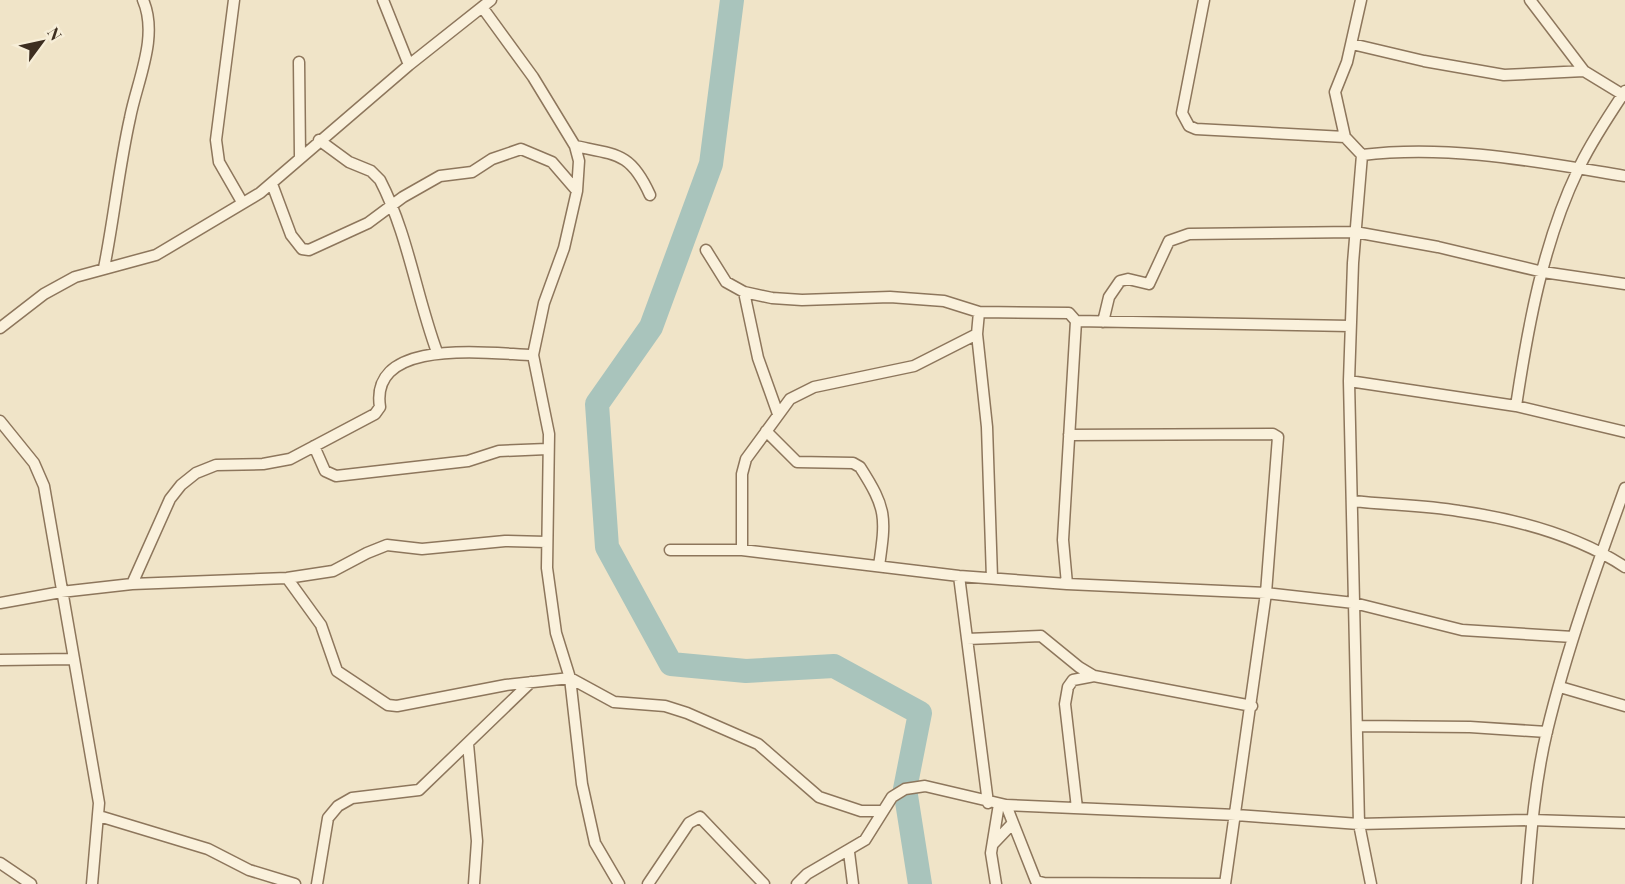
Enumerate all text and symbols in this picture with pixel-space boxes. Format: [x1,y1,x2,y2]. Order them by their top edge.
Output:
north arrow [12,12,72,72]
text: N [43,23,67,44]

